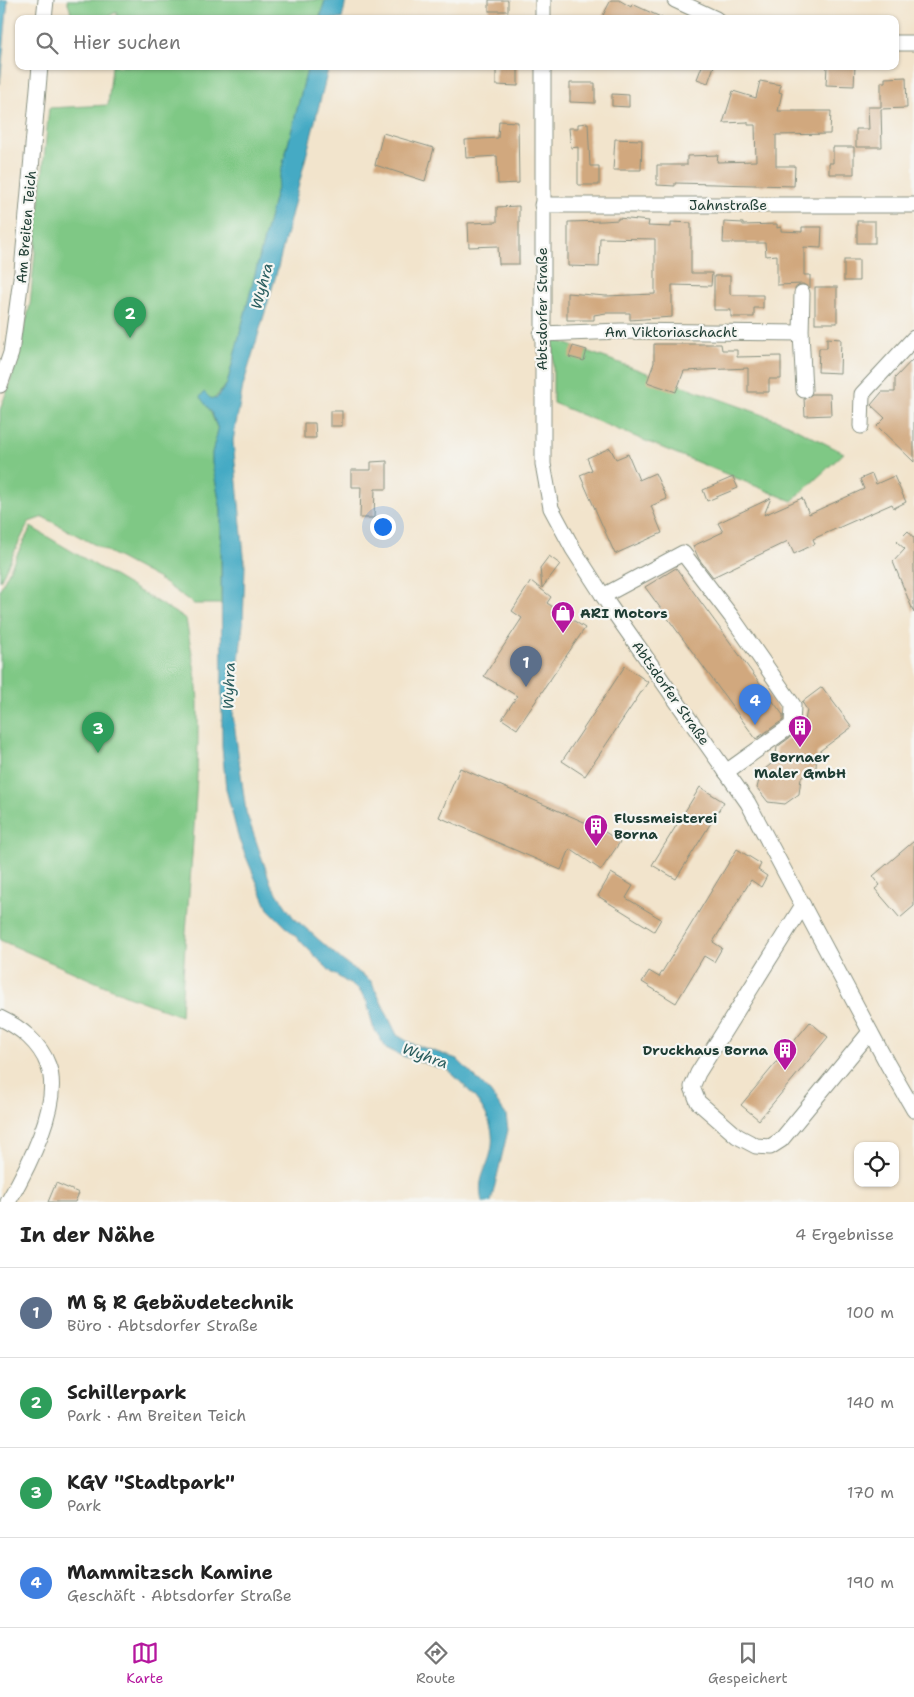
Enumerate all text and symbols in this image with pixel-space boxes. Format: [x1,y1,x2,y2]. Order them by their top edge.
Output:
search box [15,15,899,70]
icon: search [33,29,61,57]
text: Hier suchen [73,30,181,55]
street label: Am Breiten Teich [12,170,40,284]
street label: Jahnstraße [689,196,767,214]
street label: Abtsdorfer Straße [533,247,551,371]
water label: Wyhra [246,261,278,311]
pin: 2 [114,297,146,338]
street label: Am Viktoriaschacht [605,323,737,341]
your location [370,514,396,540]
shop icon: ARI Motors [550,600,576,634]
place label: ARI Motors [580,604,668,622]
street label: Abtsdorfer Straße [628,637,714,749]
pin: 1 [510,646,542,687]
water label: Wyhra [218,662,240,710]
pin: 4 [739,684,771,725]
pin: 3 [82,712,114,753]
building icon: Bornaer Maler GmbH [787,714,813,748]
place label: Bornaer Maler GmbH [754,748,846,782]
place label: Flussmeisterei Borna [614,809,717,843]
building icon: Flussmeisterei Borna [583,813,609,847]
building icon: Druckhaus Borna [772,1037,798,1071]
water label: Wyhra [399,1039,451,1073]
place label: Druckhaus Borna [642,1041,768,1059]
map controls [854,1142,899,1187]
button: locate [854,1142,899,1187]
text: In der Nähe [20,1221,155,1249]
text: 4 Ergebnisse [795,1224,894,1245]
text: M & R Gebäudetechnik [67,1290,294,1315]
text: 1 [32,1302,40,1323]
text: 100 m [846,1302,894,1323]
text: Büro · Abtsdorfer Straße [67,1315,258,1336]
text: Schillerpark [67,1380,187,1405]
text: 2 [30,1392,42,1413]
text: 140 m [847,1392,894,1413]
text: Park · Am Breiten Teich [67,1405,246,1426]
text: KGV "Stadtpark" [67,1470,235,1495]
text: 3 [30,1482,42,1503]
text: 170 m [847,1482,894,1503]
text: Park [67,1495,101,1516]
text: Mammitzsch Kamine [67,1560,273,1585]
text: 4 [30,1572,42,1593]
text: 190 m [847,1572,894,1593]
text: Geschäft · Abtsdorfer Straße [67,1585,292,1606]
tab: Karte [126,1639,163,1687]
tab: Route [416,1639,455,1687]
tab: Gespeichert [708,1639,788,1687]

